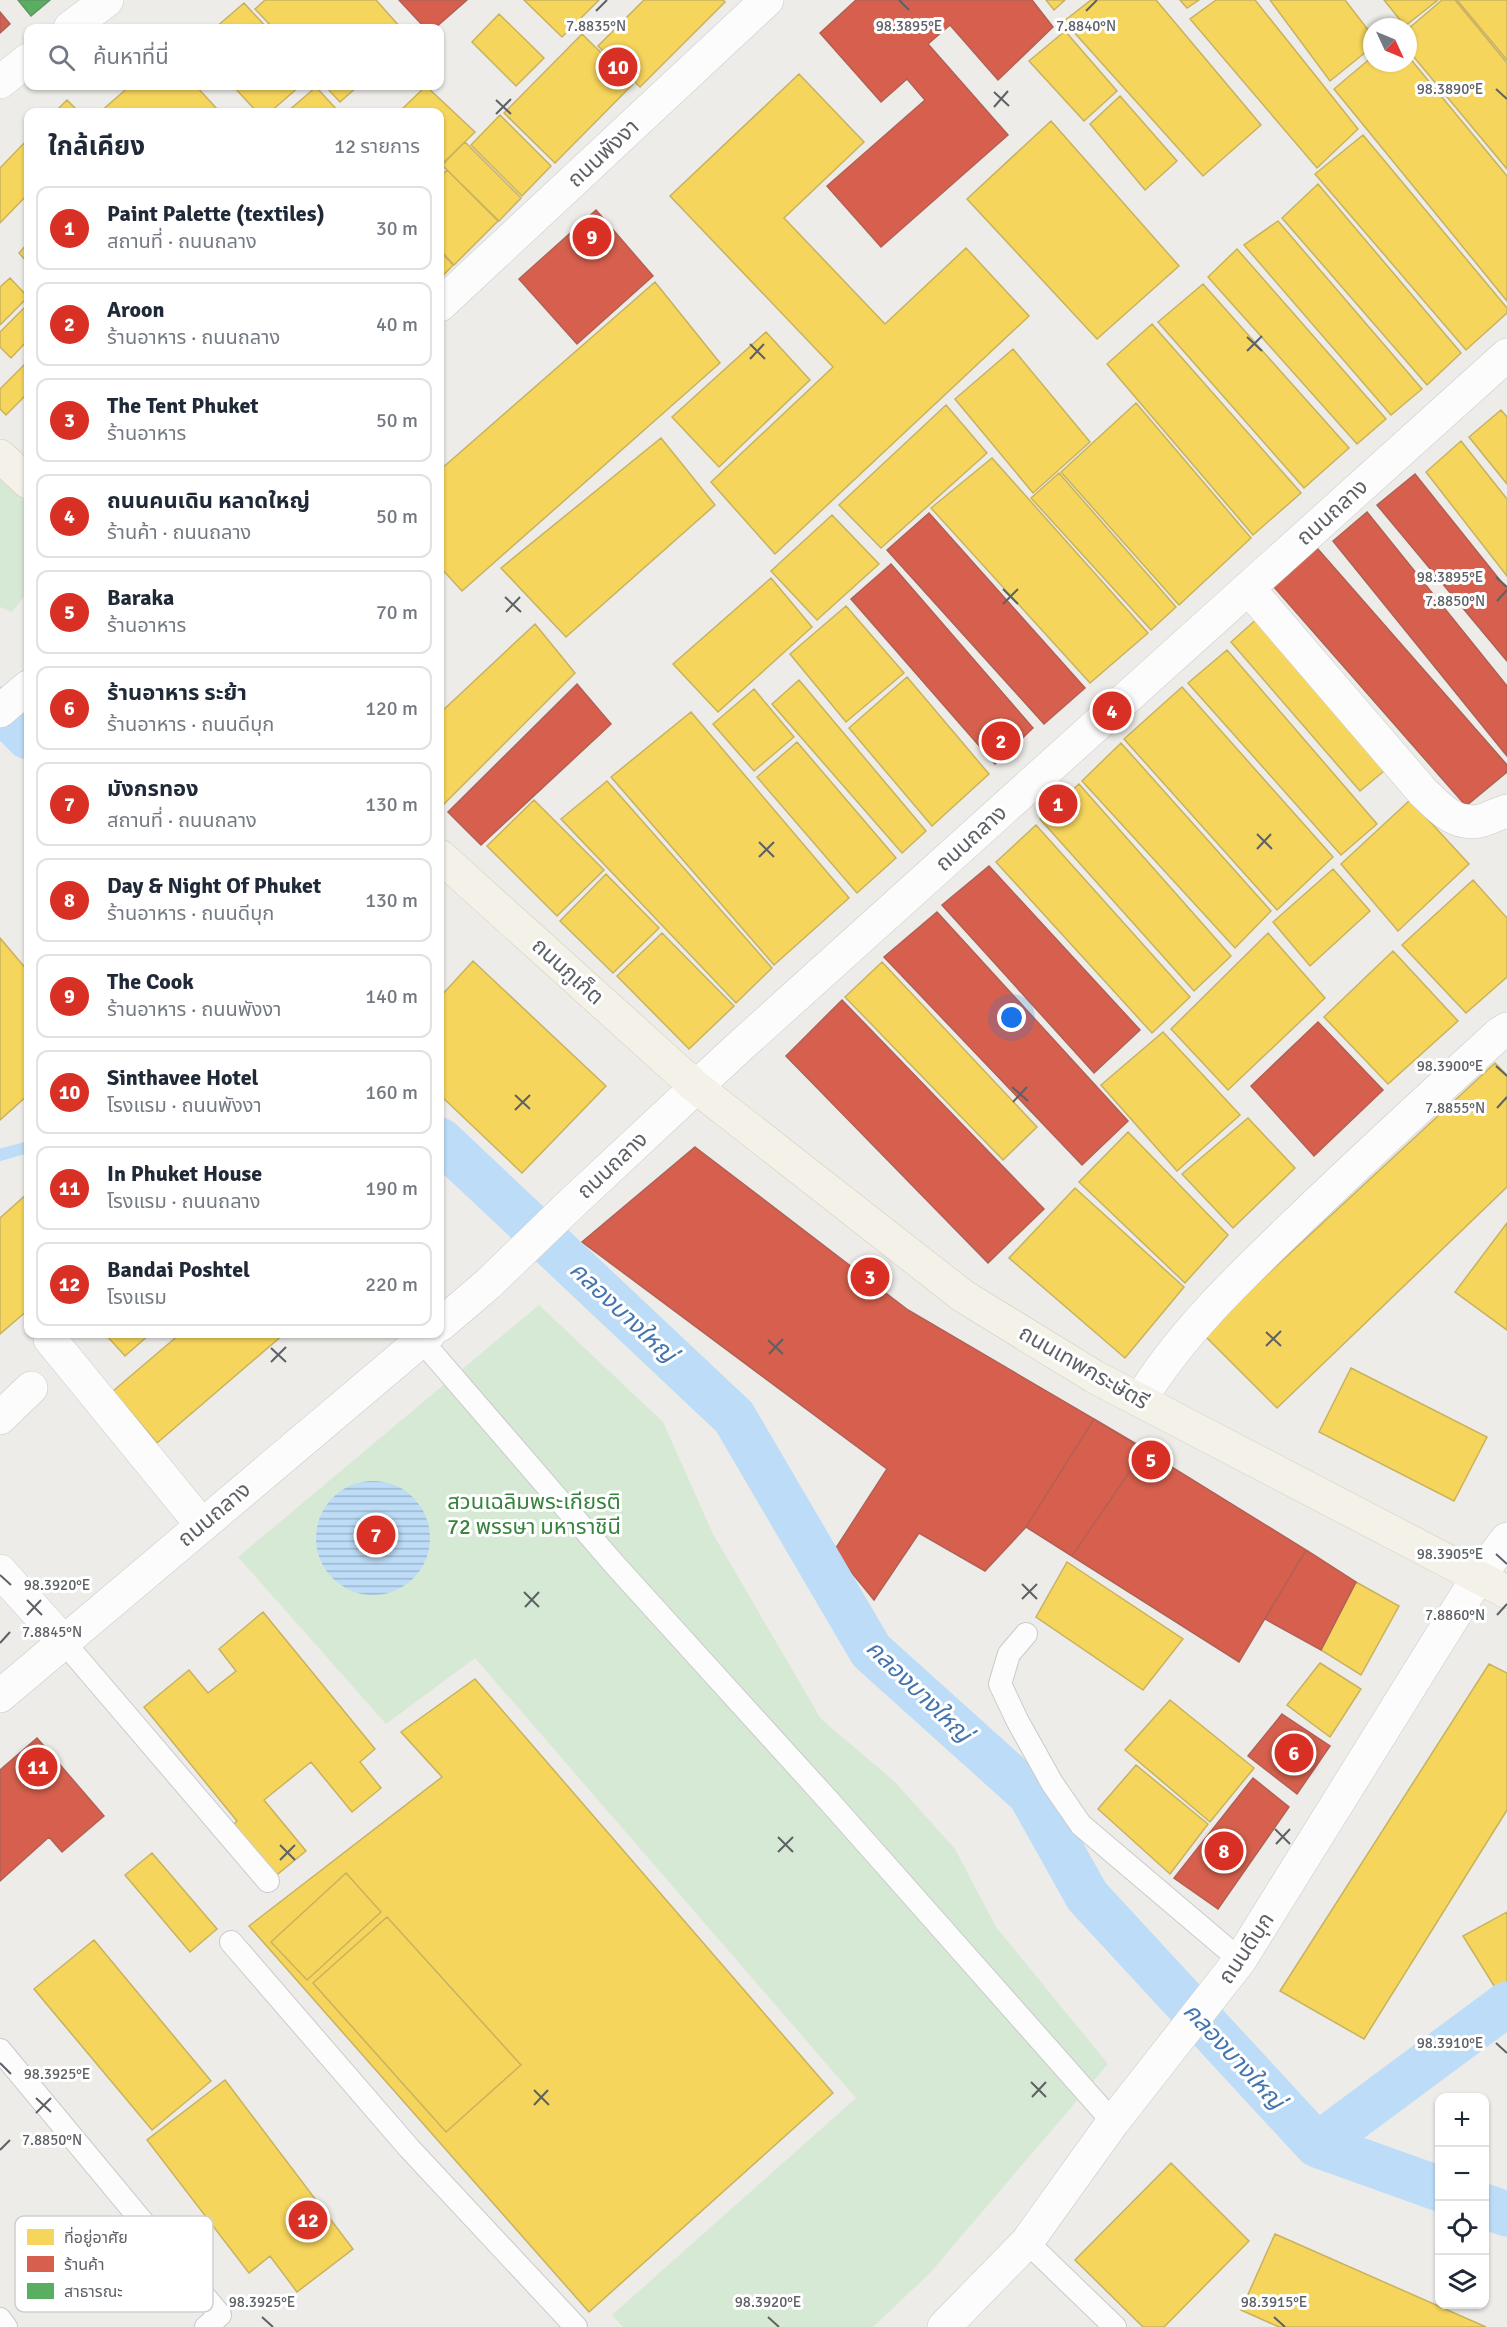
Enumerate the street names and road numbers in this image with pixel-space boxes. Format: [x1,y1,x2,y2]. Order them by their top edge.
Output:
street label: ถนนพังงา [562,113,644,193]
street label: ถนนถลาง [1291,473,1373,551]
street label: ถนนถลาง [930,799,1012,877]
street label: ถนนภูเก็ต [527,932,609,1010]
street label: ถนนถลาง [571,1126,653,1204]
street label: ถนนเทพกระษัตรี [1014,1319,1154,1415]
street label: ถนนถลาง [172,1476,256,1552]
street label: ถนนดีบุก [1212,1907,1280,1989]

